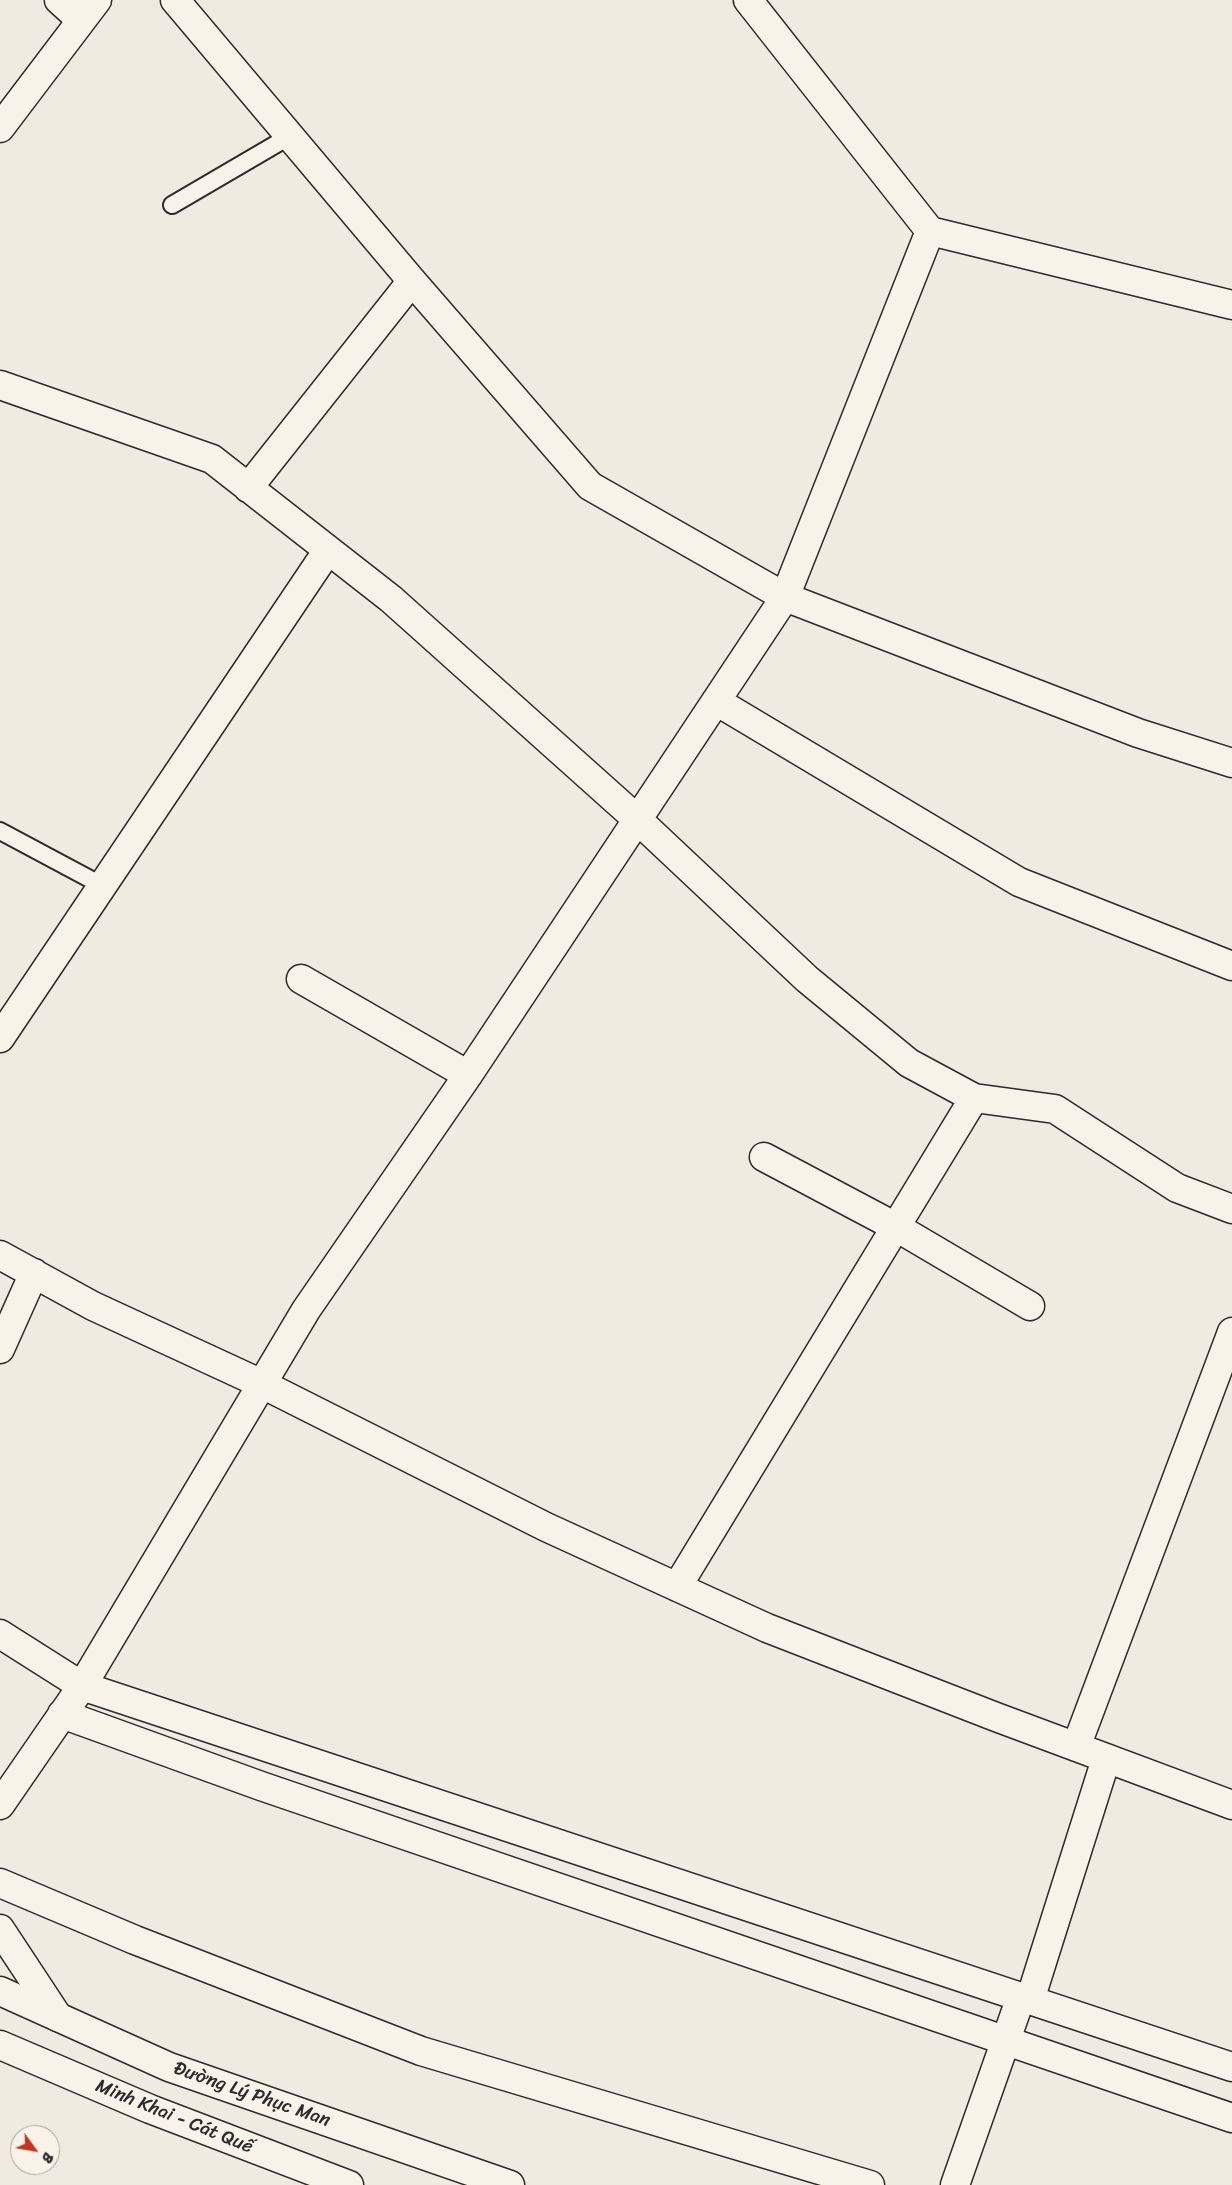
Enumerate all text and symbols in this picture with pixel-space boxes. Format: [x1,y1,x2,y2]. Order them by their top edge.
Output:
street label: Đường Lý Phục Man [171,2058,333,2132]
street label: Minh Khai - Cát Quế [92,2075,256,2159]
north arrow [10,2125,60,2175]
text: B [34,2147,60,2168]

